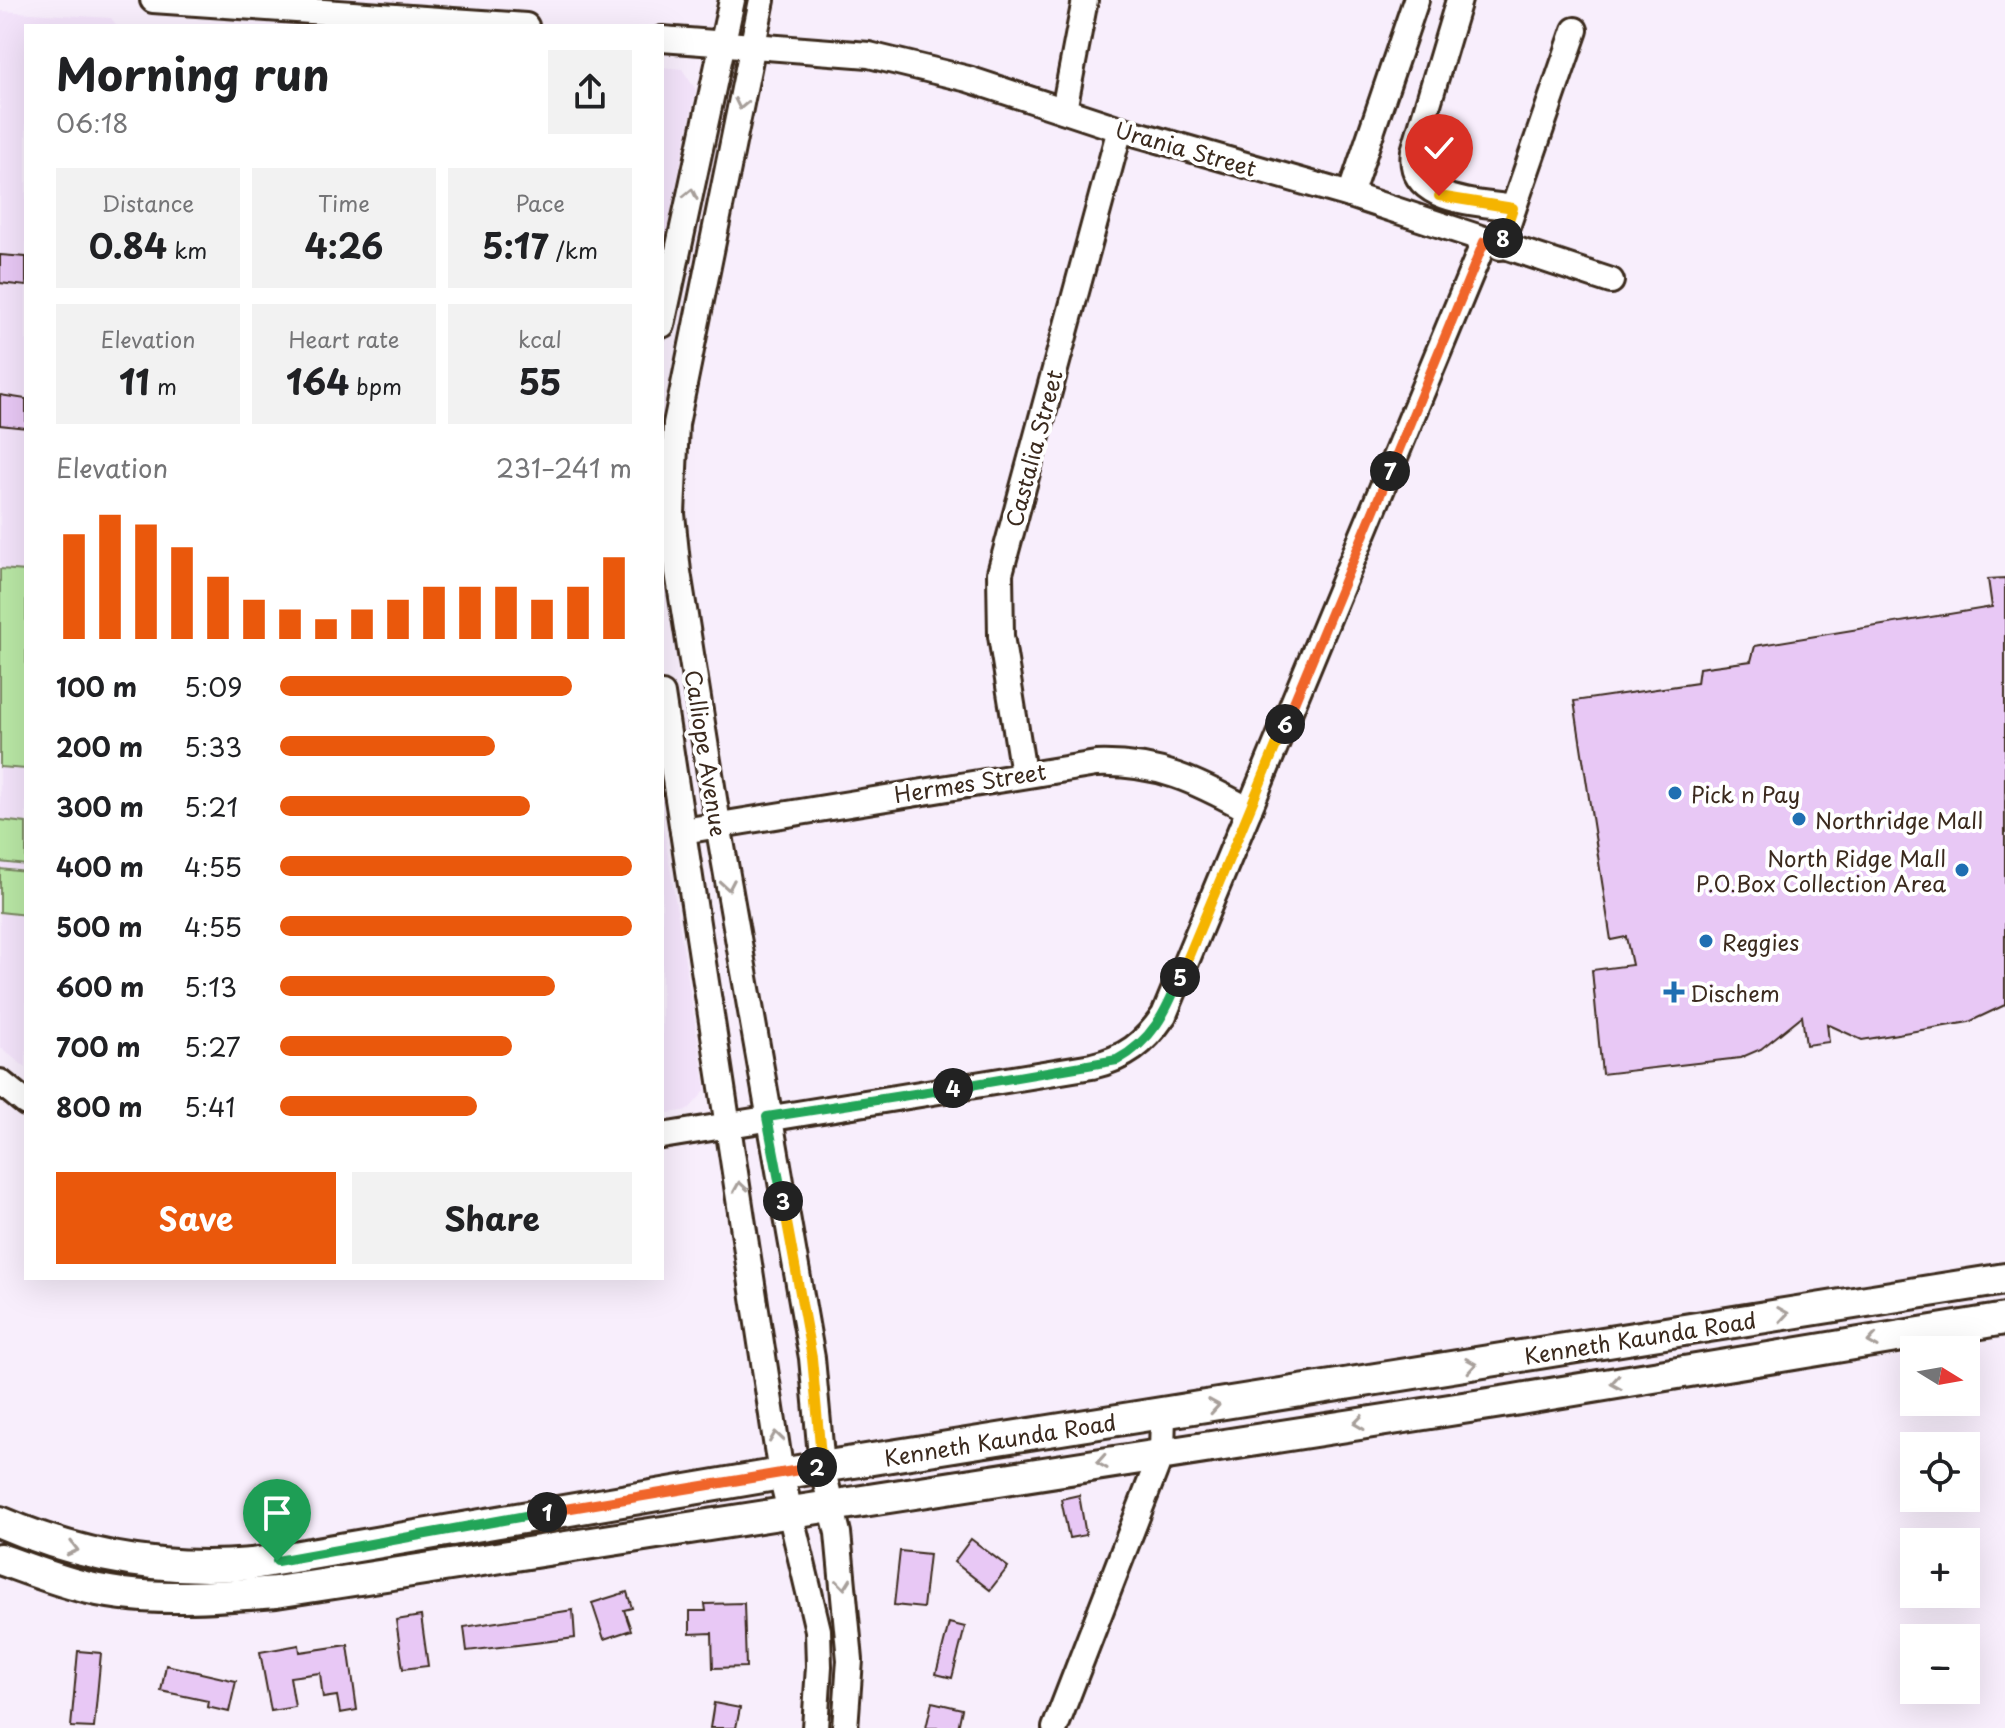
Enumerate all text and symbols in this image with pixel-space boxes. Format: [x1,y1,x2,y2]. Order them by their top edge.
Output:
text: Morning run [56,40,330,106]
button: share [548,50,632,134]
one-way arrow [733,97,750,110]
text: 06:18 [56,103,129,142]
street label: Urania Street [1111,112,1261,184]
pin [1405,114,1473,196]
icon: check [1417,126,1461,170]
text: Distance [102,186,194,219]
text: Time [318,186,370,219]
text: Pace [515,186,565,219]
one-way arrow [682,188,699,201]
pin: 8 [1483,218,1523,258]
text: 0.84 [89,219,167,271]
text: 4:26 [305,219,383,271]
text: 5:17 [482,219,549,271]
text: 8 [1496,221,1510,254]
text: km [167,233,207,266]
text: /km [549,233,598,266]
text: Elevation [101,322,195,355]
text: Heart rate [288,322,400,355]
text: kcal [518,322,562,355]
text: 11 [119,355,150,407]
text: 164 [286,355,349,407]
text: 55 [518,355,562,407]
street label: Castalia Street [996,366,1070,530]
text: m [150,369,177,402]
text: bpm [349,369,402,402]
text: Elevation [56,448,168,487]
text: 231–241 m [496,448,632,487]
pin: 7 [1370,451,1410,491]
text: 7 [1384,454,1396,487]
text: 100 m [56,667,137,706]
text: 5:09 [184,667,242,706]
street label: Calliope Avenue [678,667,736,839]
pin: 6 [1265,704,1305,744]
text: 6 [1277,707,1293,740]
text: 200 m [56,727,143,766]
text: 5:33 [184,727,242,766]
street label: Hermes Street [892,754,1048,810]
place label: Pick n Pay [1691,777,1800,810]
marker: Pick n Pay [1666,784,1684,802]
text: 300 m [56,787,144,826]
text: 5:21 [184,787,238,826]
place label: Northridge Mall [1815,803,1983,836]
marker: Northridge Mall [1790,810,1808,828]
place label: North Ridge Mall P.O.Box Collection Area [1696,841,1946,899]
text: 400 m [56,847,144,886]
text: 4:55 [184,847,242,886]
marker: North Ridge Mall P.O.Box Collection Area [1953,861,1971,879]
one-way arrow [719,878,736,892]
text: 500 m [56,907,142,946]
text: 4:55 [184,907,242,946]
place label: Reggies [1722,925,1799,958]
marker: Reggies [1697,932,1715,950]
pin: 5 [1160,957,1200,997]
text: 5 [1173,960,1187,993]
text: 600 m [56,967,144,1006]
text: 5:13 [184,967,237,1006]
place label: Dischem [1690,976,1780,1009]
marker: Dischem [1665,983,1683,1001]
text: 700 m [56,1027,141,1066]
text: 5:27 [184,1027,241,1066]
pin: 4 [933,1068,973,1108]
text: 4 [946,1071,960,1104]
text: 800 m [56,1087,143,1126]
text: 5:41 [184,1087,235,1126]
button: Save [56,1172,336,1264]
button: Share [352,1172,632,1264]
one-way arrow [732,1180,749,1193]
pin: 3 [763,1181,803,1221]
text: 3 [776,1184,790,1217]
street label: Kenneth Kaunda Road [1522,1302,1758,1372]
one-way arrow [1776,1307,1790,1324]
one-way arrow [1866,1332,1880,1349]
north arrow [1900,1336,1980,1416]
map controls [1900,1336,1980,1704]
one-way arrow [1464,1357,1478,1374]
one-way arrow [1609,1374,1623,1391]
one-way arrow [1207,1398,1221,1415]
street label: Kenneth Kaunda Road [882,1404,1118,1474]
one-way arrow [1352,1414,1366,1431]
one-way arrow [768,1430,785,1444]
button: locate [1900,1432,1980,1512]
pin: 2 [797,1447,837,1487]
text: 2 [809,1450,825,1483]
one-way arrow [1095,1453,1109,1470]
pin [243,1479,311,1561]
icon: arrive [255,1491,299,1535]
pin: 1 [527,1492,567,1532]
text: 1 [542,1495,552,1528]
button: + [1900,1528,1980,1608]
one-way arrow [66,1540,80,1556]
one-way arrow [835,1578,852,1591]
button: − [1900,1624,1980,1704]

